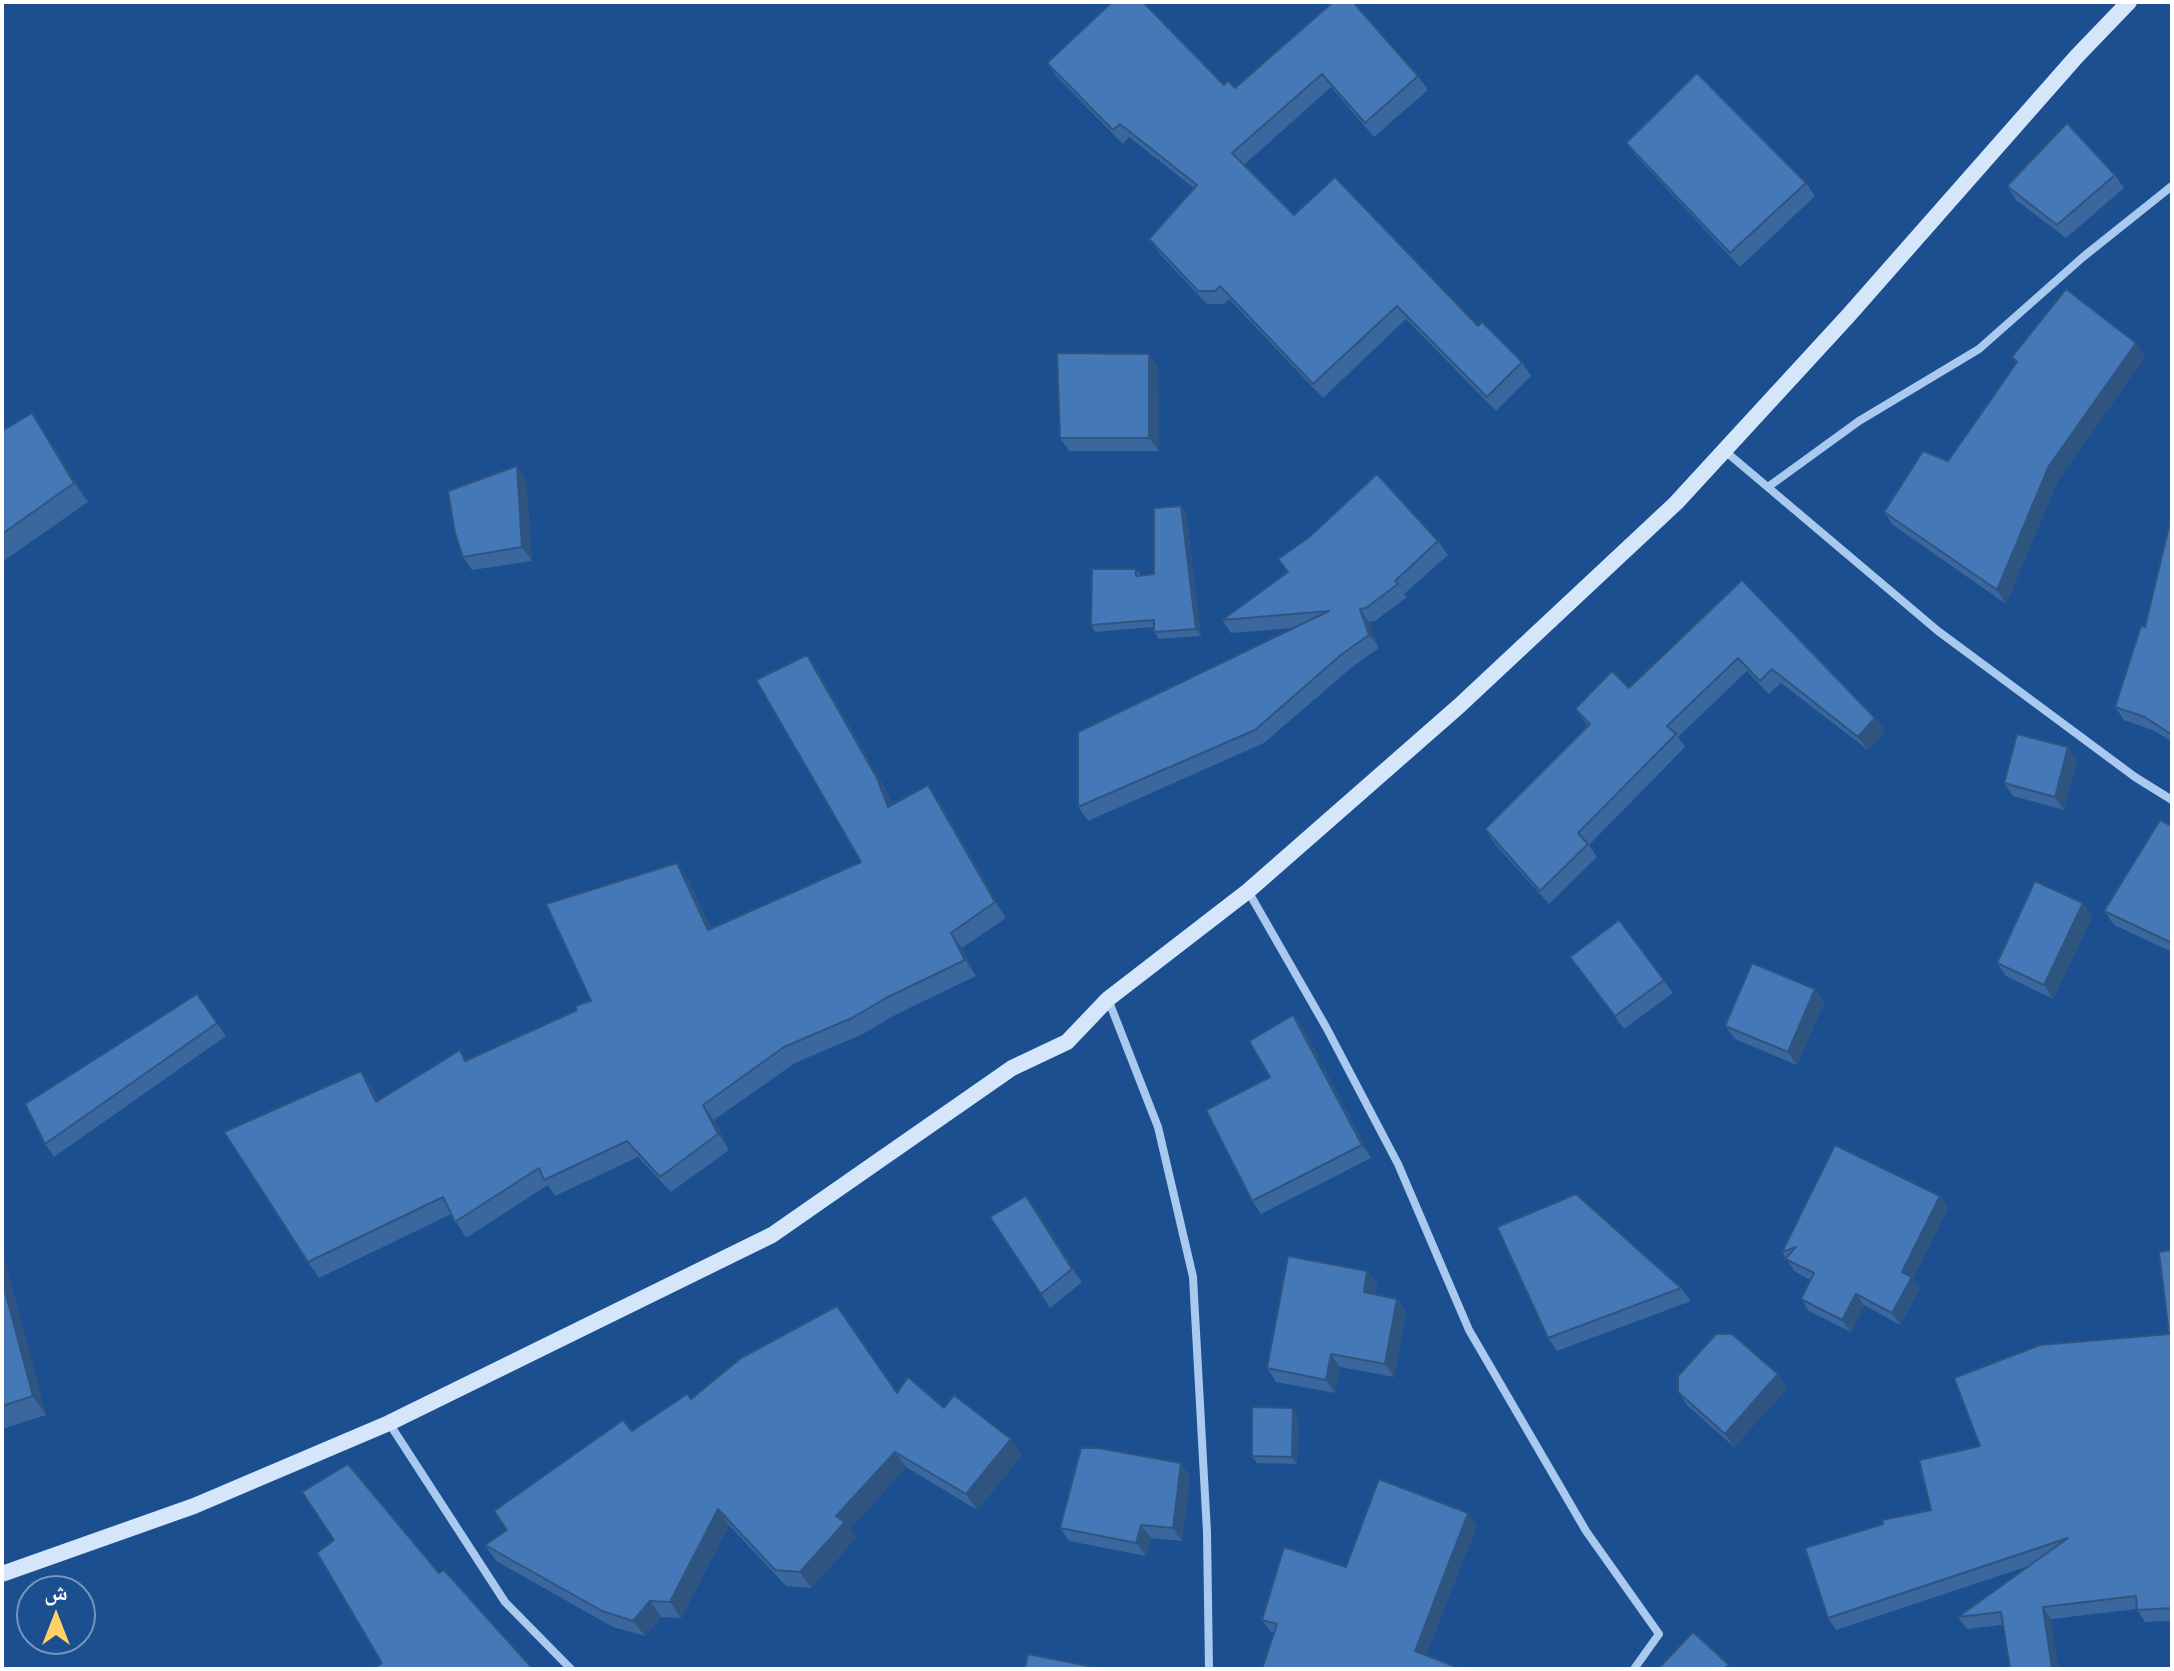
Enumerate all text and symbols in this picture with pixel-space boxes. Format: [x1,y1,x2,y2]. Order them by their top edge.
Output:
north arrow [16,1575,96,1655]
text: ش [44,1579,68,1606]

